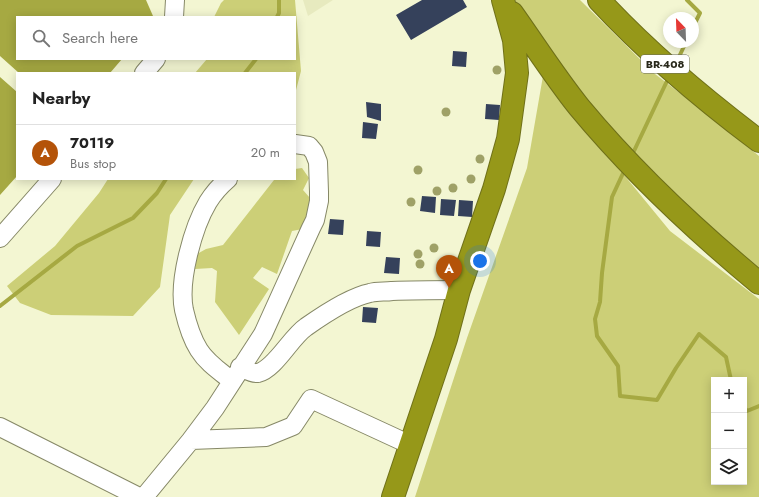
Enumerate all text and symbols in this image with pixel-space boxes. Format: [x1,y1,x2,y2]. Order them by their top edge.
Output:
north arrow [663,12,699,48]
search box [16,16,296,60]
icon: search [30,27,52,49]
text: Search here [62,27,138,49]
road number: BR-408 [641,55,689,73]
text: Nearby [32,86,90,110]
text: 70119 [70,132,114,154]
text: A [40,143,50,162]
text: 20 m [251,143,280,162]
text: Bus stop [70,154,116,173]
your location [470,251,490,271]
pin: A [436,255,462,288]
map controls [711,377,747,485]
button: + [711,377,747,413]
button: − [711,413,747,449]
button: layers [711,449,747,485]

